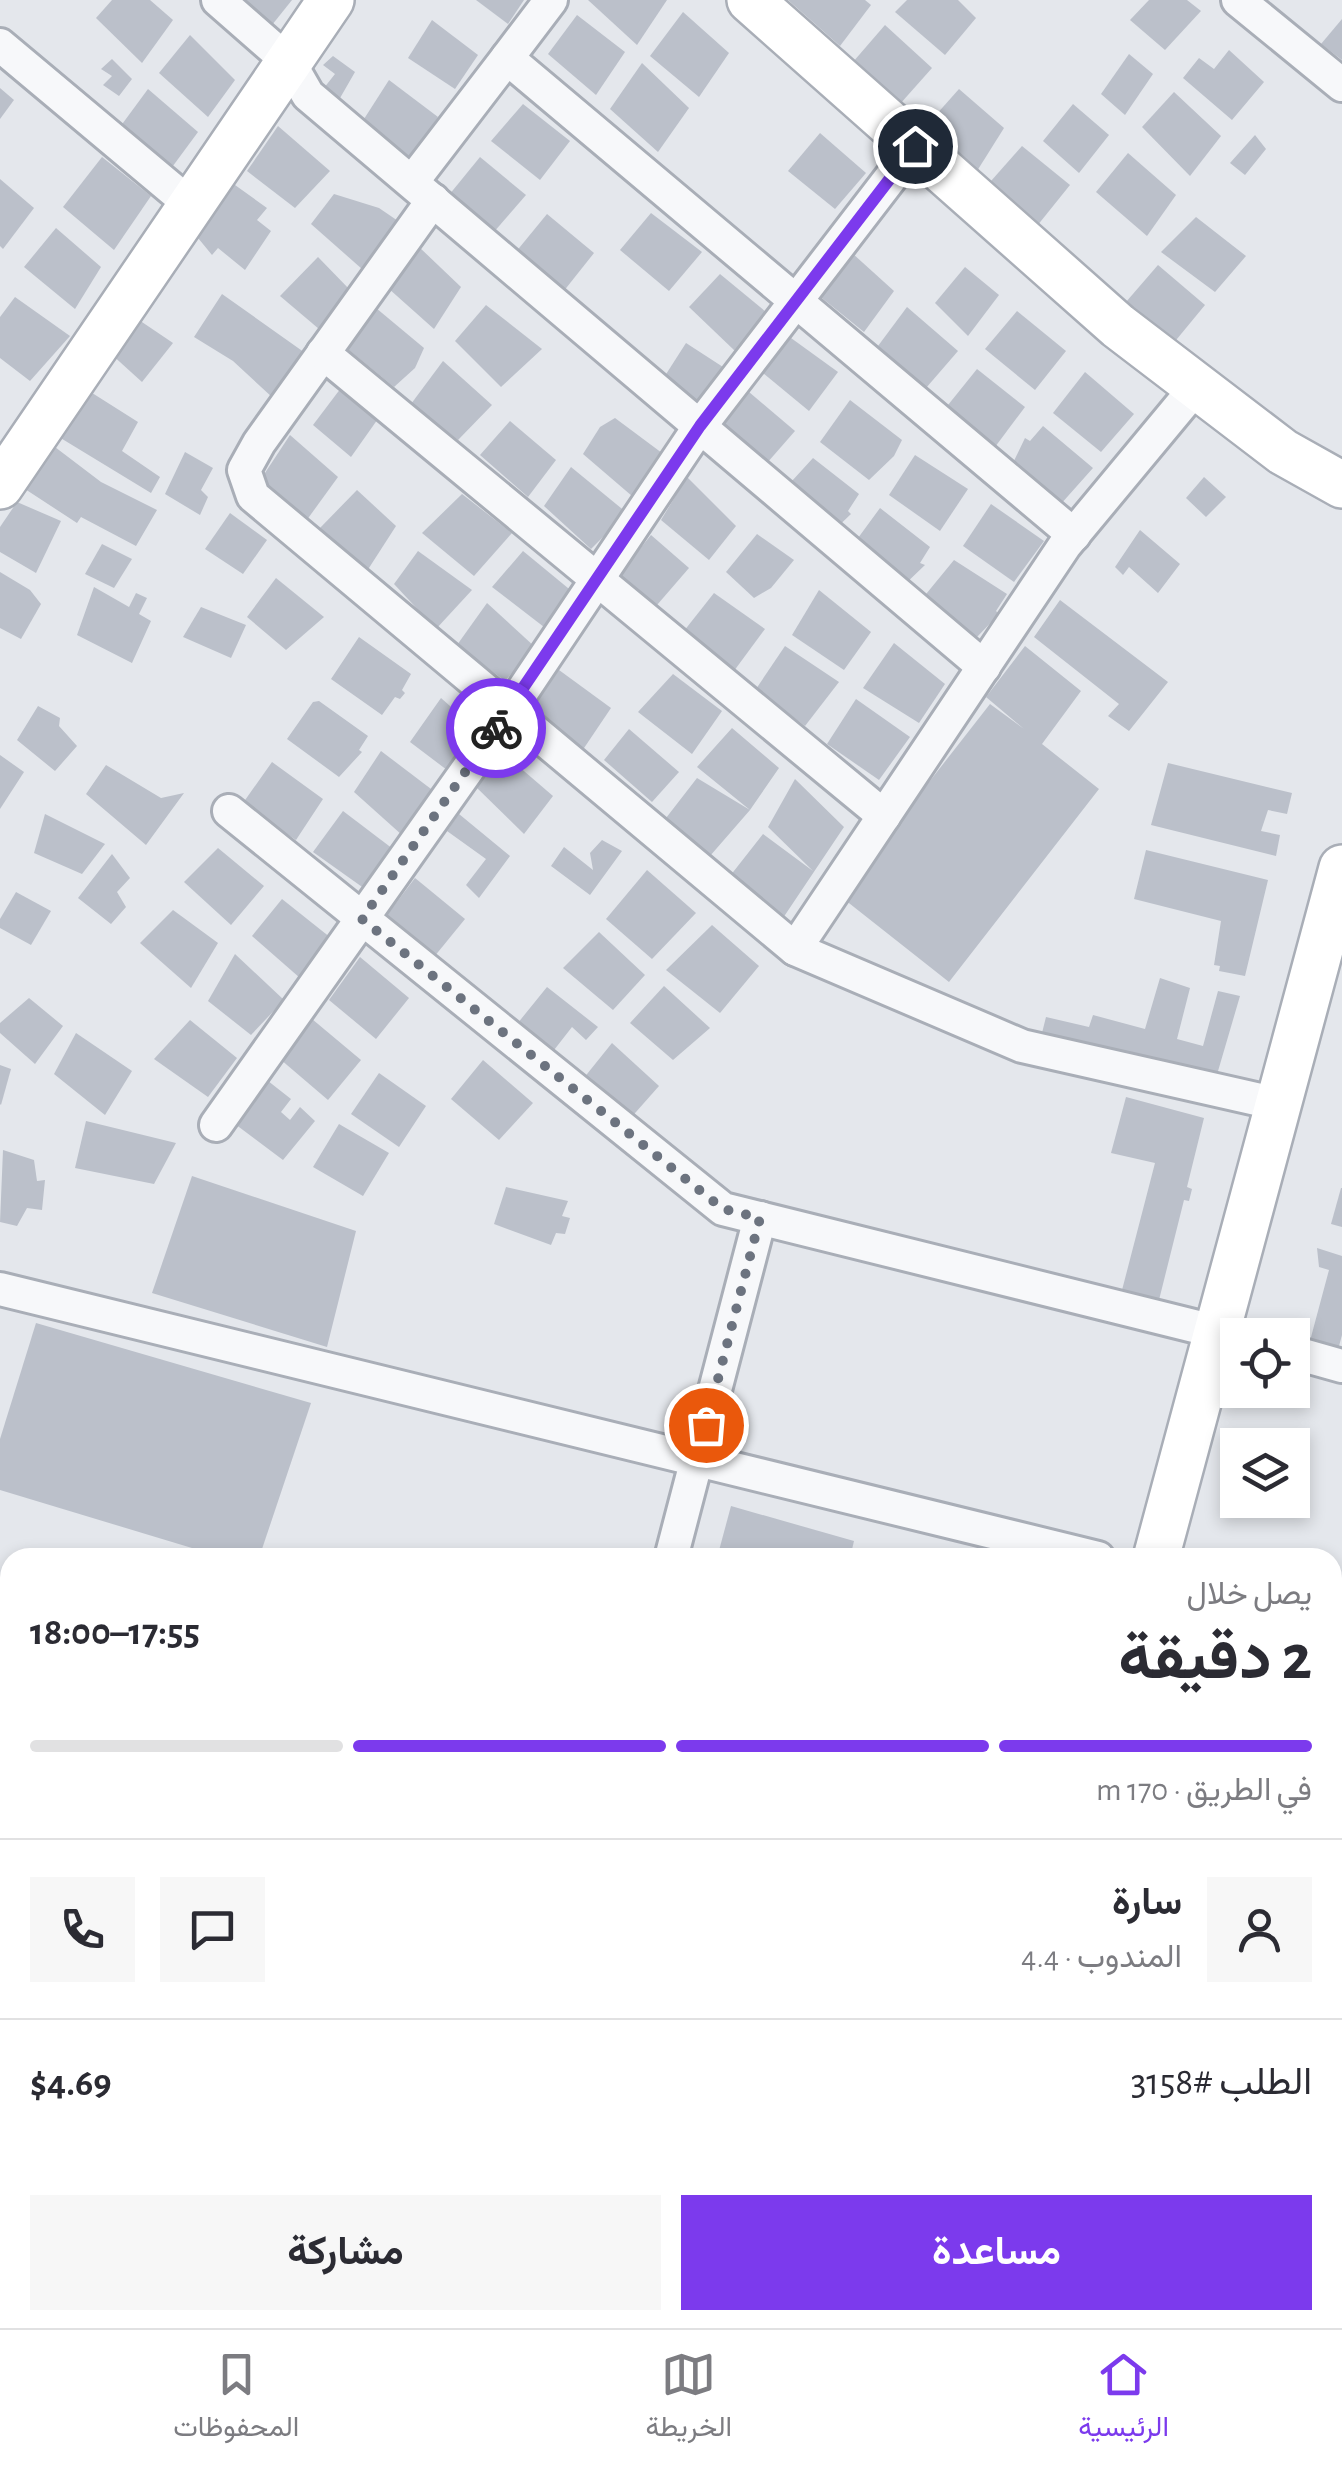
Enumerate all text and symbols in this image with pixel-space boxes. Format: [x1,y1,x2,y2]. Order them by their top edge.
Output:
pin [873,104,958,189]
icon: home [888,119,943,174]
courier [446,678,546,778]
icon: bike [469,701,524,756]
map controls [1220,1318,1310,1518]
button: locate [1220,1318,1310,1408]
pin [664,1383,749,1468]
icon: bag [679,1398,734,1453]
button: layers [1220,1428,1310,1518]
text: يصل خلال [1187,1578,1312,1610]
text: 17:55–18:00 [30,1614,200,1652]
text: 2 دقيقة [1118,1626,1312,1691]
text: في الطريق · 170 m [1096,1774,1312,1806]
button: phone [30,1877,135,1982]
button: chat [160,1877,265,1982]
button: person [1207,1877,1312,1982]
text: سارة [1112,1884,1182,1922]
text: المندوب · 4.4 [1021,1941,1182,1973]
text: الطلب #3158 [1131,2064,1312,2102]
text: $4.69 [30,2065,112,2103]
button: مشاركة [30,2195,661,2310]
button: مساعدة [681,2195,1312,2310]
tab: المحفوظات [173,2347,299,2451]
tab: الخريطة [646,2347,732,2451]
tab: الرئيسية [1078,2347,1169,2451]

